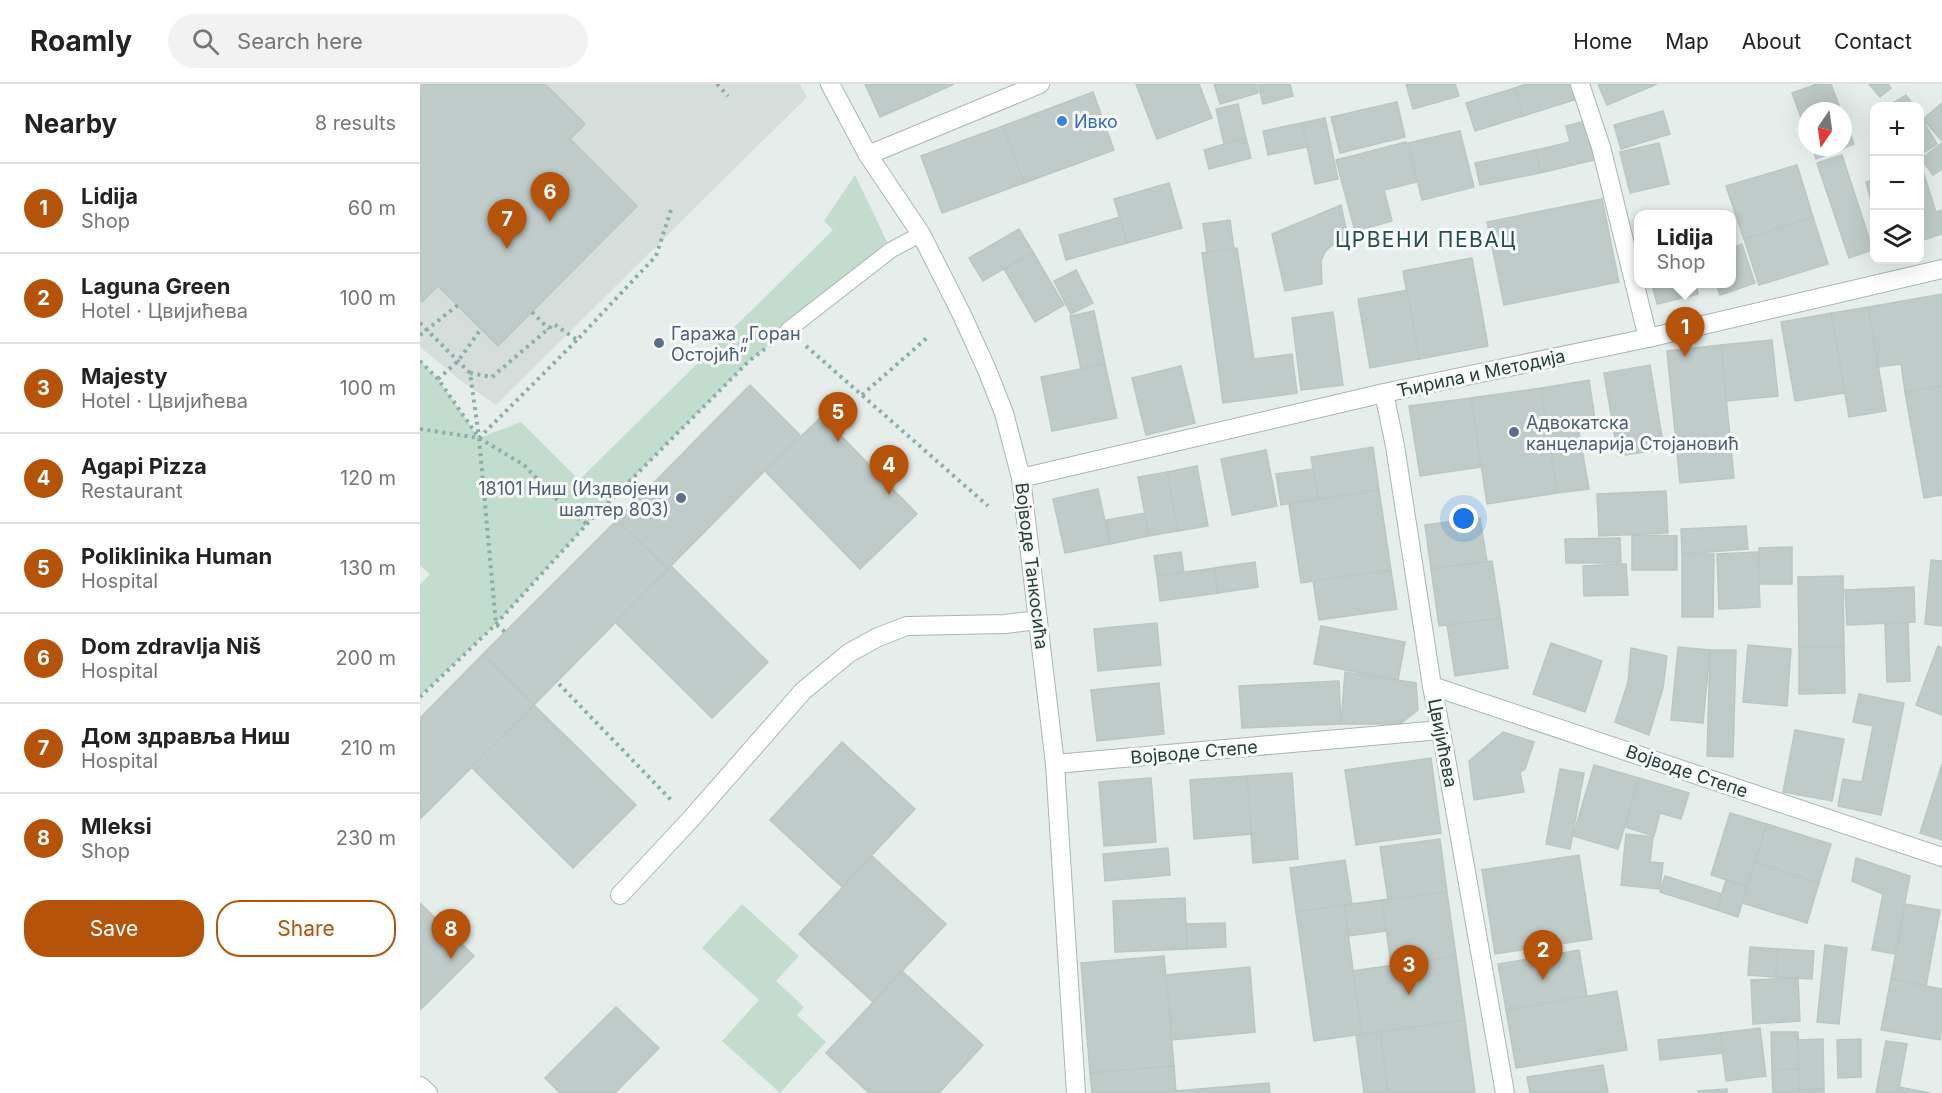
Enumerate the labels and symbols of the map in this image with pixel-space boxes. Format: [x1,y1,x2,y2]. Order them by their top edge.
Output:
north arrow [1798,102,1852,156]
place label: Ивко [1074,111,1118,132]
marker: Ивко [1055,114,1069,128]
pin: 6 [530,172,570,222]
pin: 7 [488,200,526,249]
district label: ЦРВЕНИ ПЕВАЦ [1335,227,1517,252]
pin: 1 [1666,308,1704,357]
place label: Гаража „Горан Остојић” [671,323,801,365]
marker: Гаража „Горан Остојић” [652,336,666,350]
street label: Ћирила и Методија [1395,345,1567,401]
pin: 5 [818,392,858,442]
place label: Адвокатска канцеларија Стојановић [1526,412,1739,454]
marker: Адвокатска канцеларија Стојановић [1507,425,1521,439]
pin: 4 [870,446,908,495]
place label: 18101 Ниш (Издвојени шалтер 803) [478,478,669,520]
street label: Војводе Танкосића [1011,482,1053,650]
marker: 18101 Ниш (Издвојени шалтер 803) [674,491,688,505]
your location [1449,504,1478,533]
street label: Цвијићева [1424,697,1462,789]
street label: Војводе Степе [1130,736,1258,768]
street label: Војводе Степе [1623,740,1751,802]
pin: 8 [432,910,471,959]
pin: 2 [1524,930,1562,980]
pin: 3 [1390,946,1428,995]

